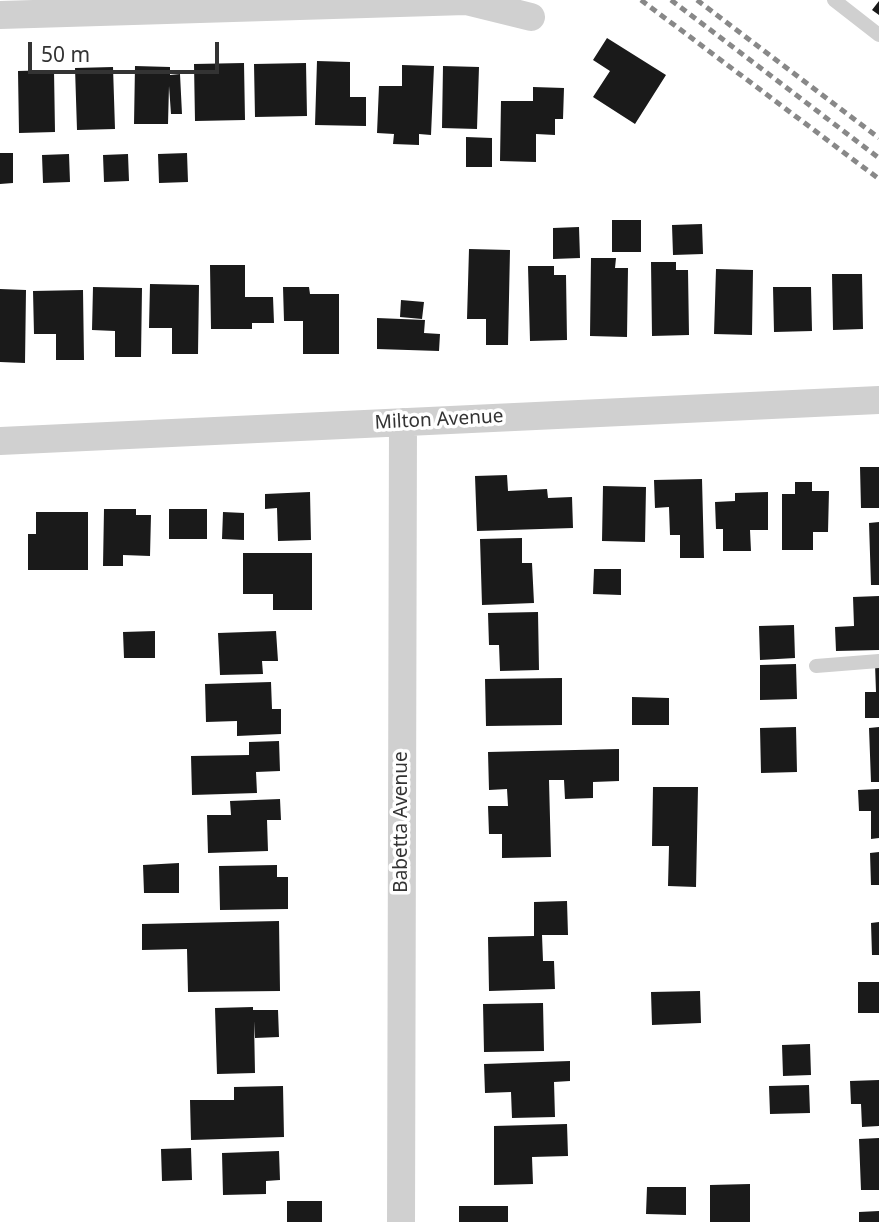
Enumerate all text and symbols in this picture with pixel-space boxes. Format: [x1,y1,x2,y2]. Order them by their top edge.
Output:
scale bar [32,28,222,72]
text: 50 m [41,40,90,68]
street label: Milton Avenue [374,405,504,435]
street label: Babetta Avenue [391,751,413,893]

